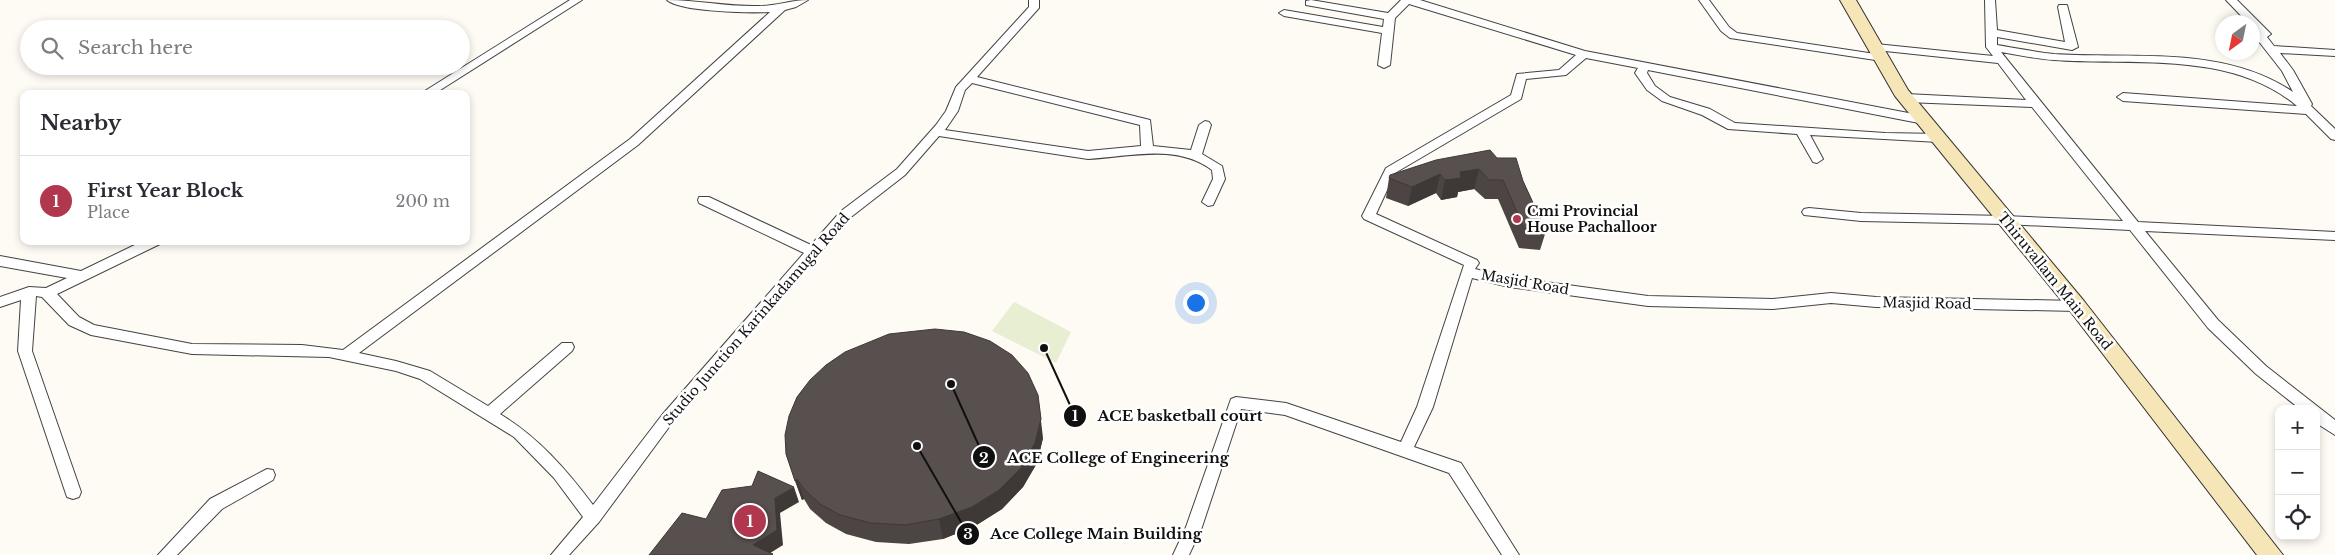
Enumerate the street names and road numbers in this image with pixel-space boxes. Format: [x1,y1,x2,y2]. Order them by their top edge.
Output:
street label: Thiruvallam Main Road [1994,208,2117,354]
street label: Studio Junction Karinkadamugal Road [659,209,853,429]
street label: Masjid Road [1480,265,1571,299]
street label: Masjid Road [1882,293,1972,313]

